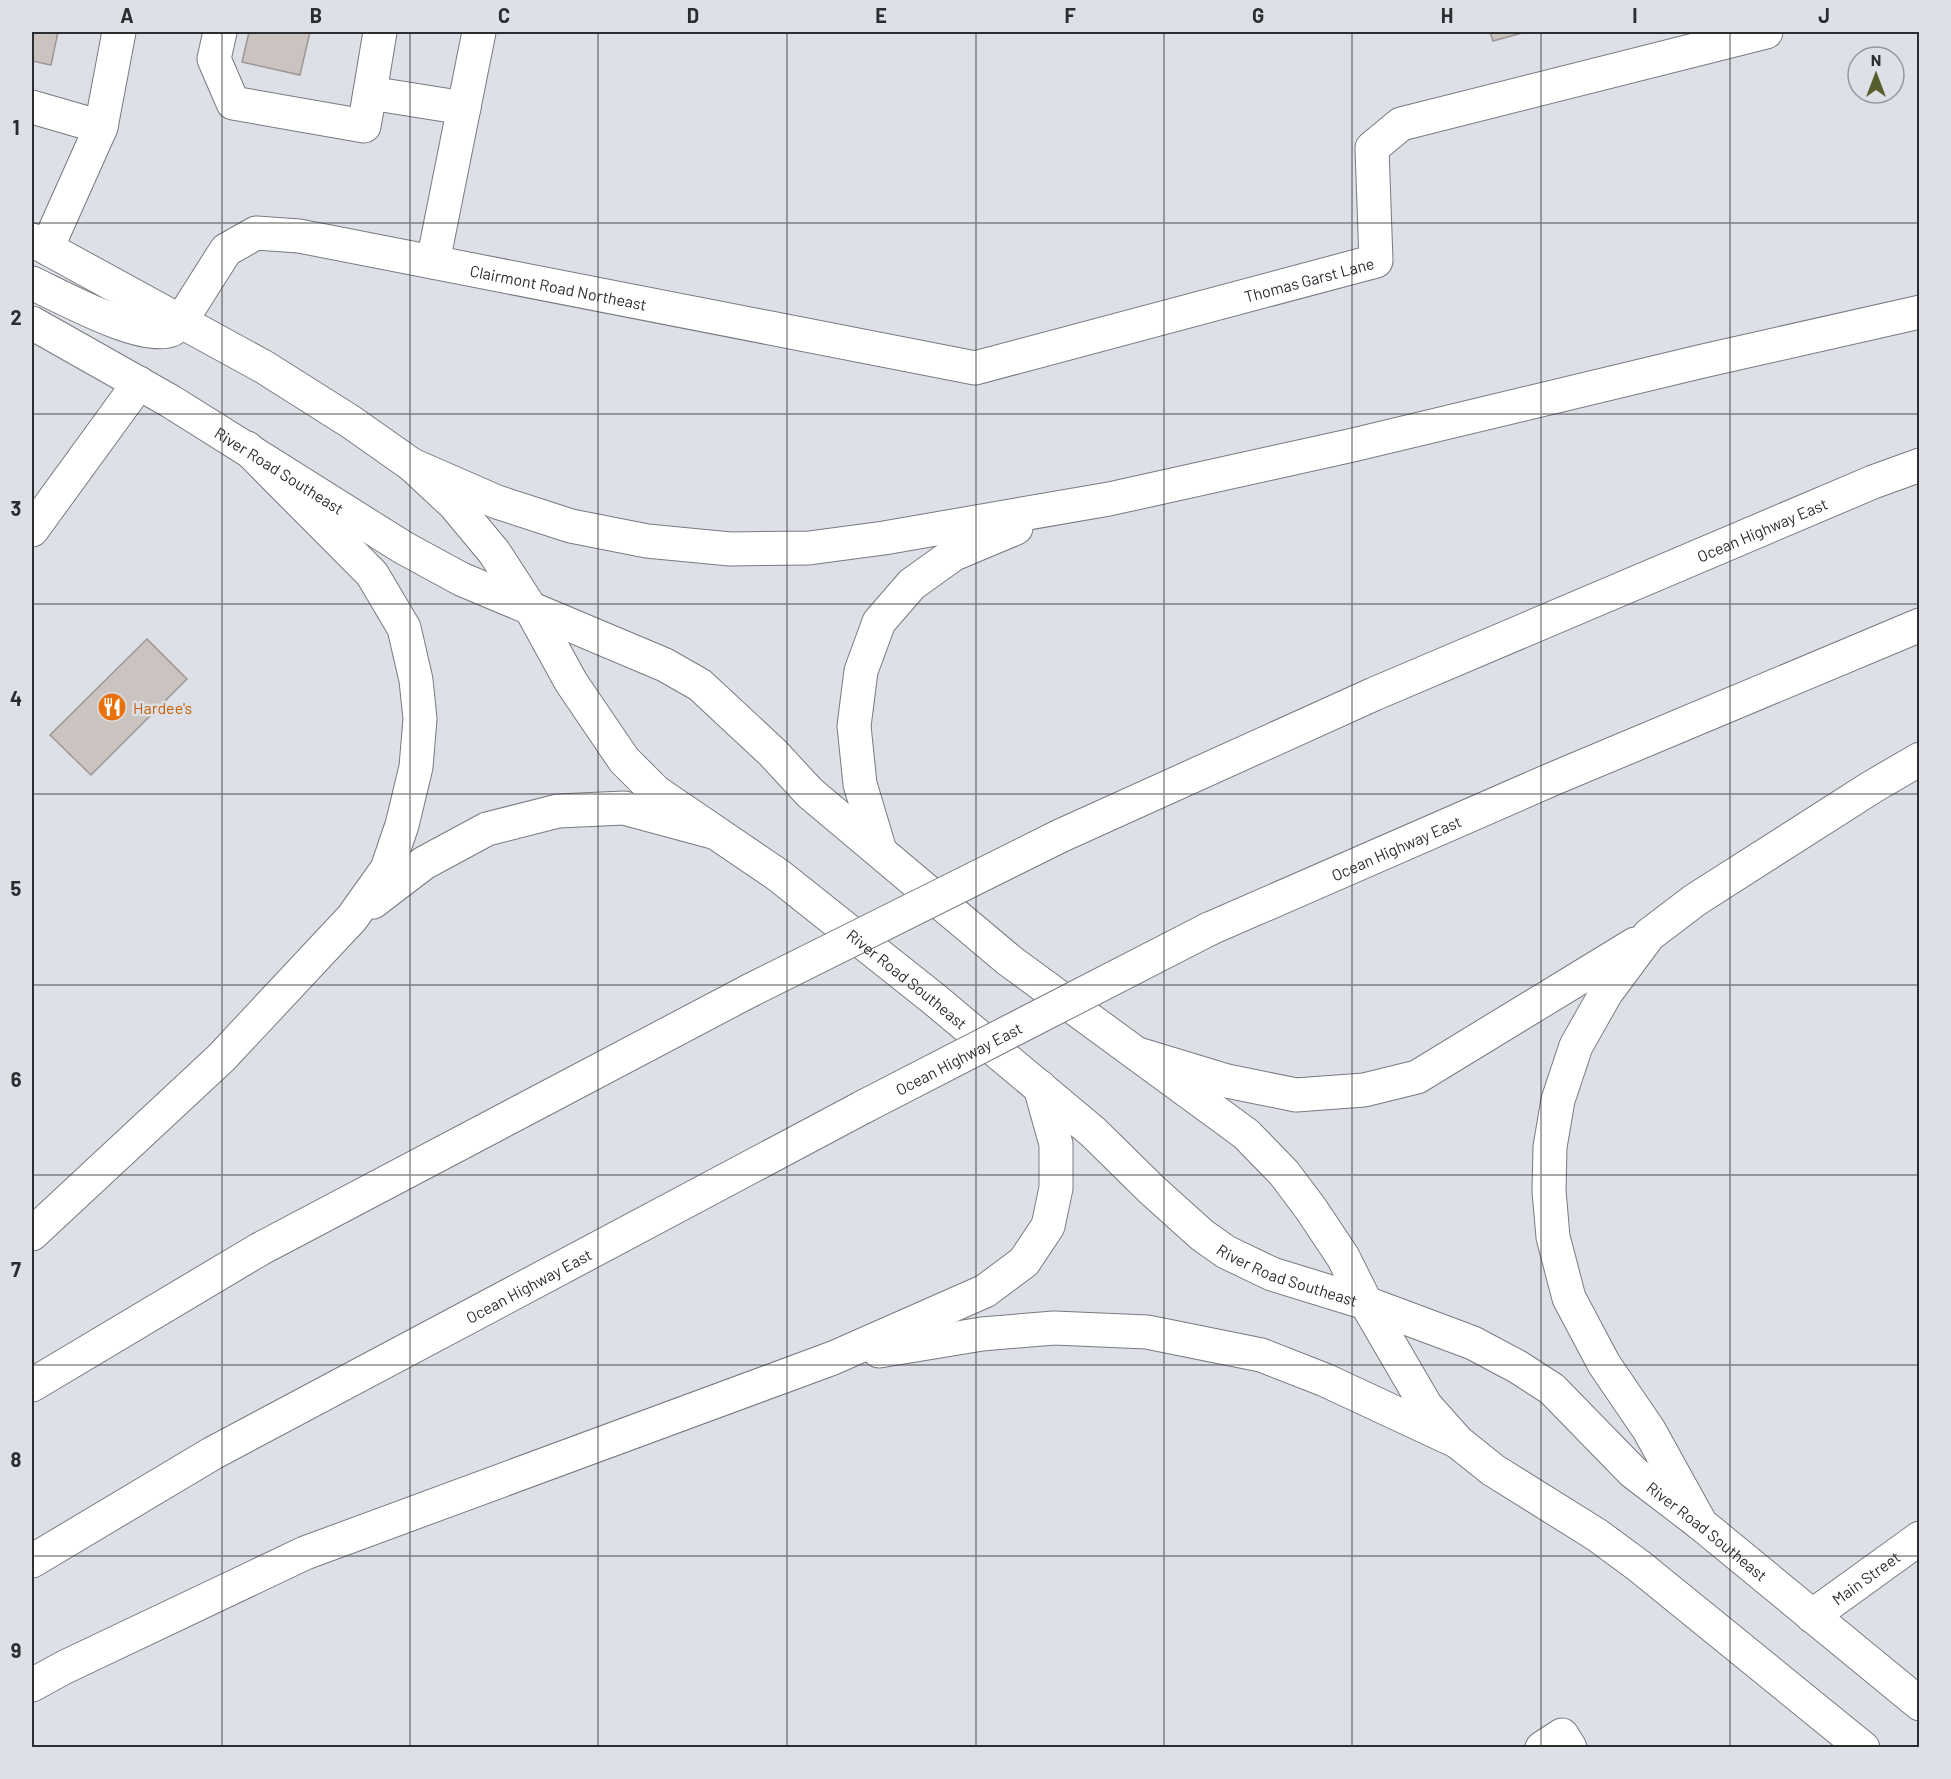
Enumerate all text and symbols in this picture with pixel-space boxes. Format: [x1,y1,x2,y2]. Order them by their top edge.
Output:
text: A [120,3,134,27]
text: B [310,3,322,27]
text: C [498,3,510,27]
text: D [687,3,699,27]
text: E [875,3,887,27]
text: F [1064,3,1076,27]
text: G [1252,3,1264,27]
text: H [1441,3,1453,27]
text: I [1632,3,1638,27]
text: J [1818,3,1830,27]
north arrow [1846,45,1906,105]
text: N [1871,50,1881,69]
text: 1 [12,115,20,139]
street label: Thomas Garst Lane [1242,253,1376,305]
street label: Clairmont Road Northeast [468,260,648,313]
text: 2 [10,305,22,329]
street label: River Road Southeast [212,422,348,517]
street label: Ocean Highway East [1694,493,1830,565]
text: 3 [11,496,21,520]
text: 4 [10,686,22,710]
restaurant icon: Hardee's [96,691,128,723]
place label: Hardee's [133,698,192,717]
street label: Ocean Highway East [1328,811,1464,884]
text: 5 [11,876,22,900]
street label: River Road Southeast [844,925,971,1033]
street label: Ocean Highway East [892,1018,1025,1098]
text: 6 [11,1067,22,1091]
street label: River Road Southeast [1214,1239,1360,1309]
street label: Ocean Highway East [462,1244,594,1326]
text: 7 [11,1257,21,1281]
text: 8 [11,1447,22,1471]
street label: River Road Southeast [1644,1477,1772,1584]
street label: Main Street [1828,1546,1903,1608]
text: 9 [11,1638,21,1662]

